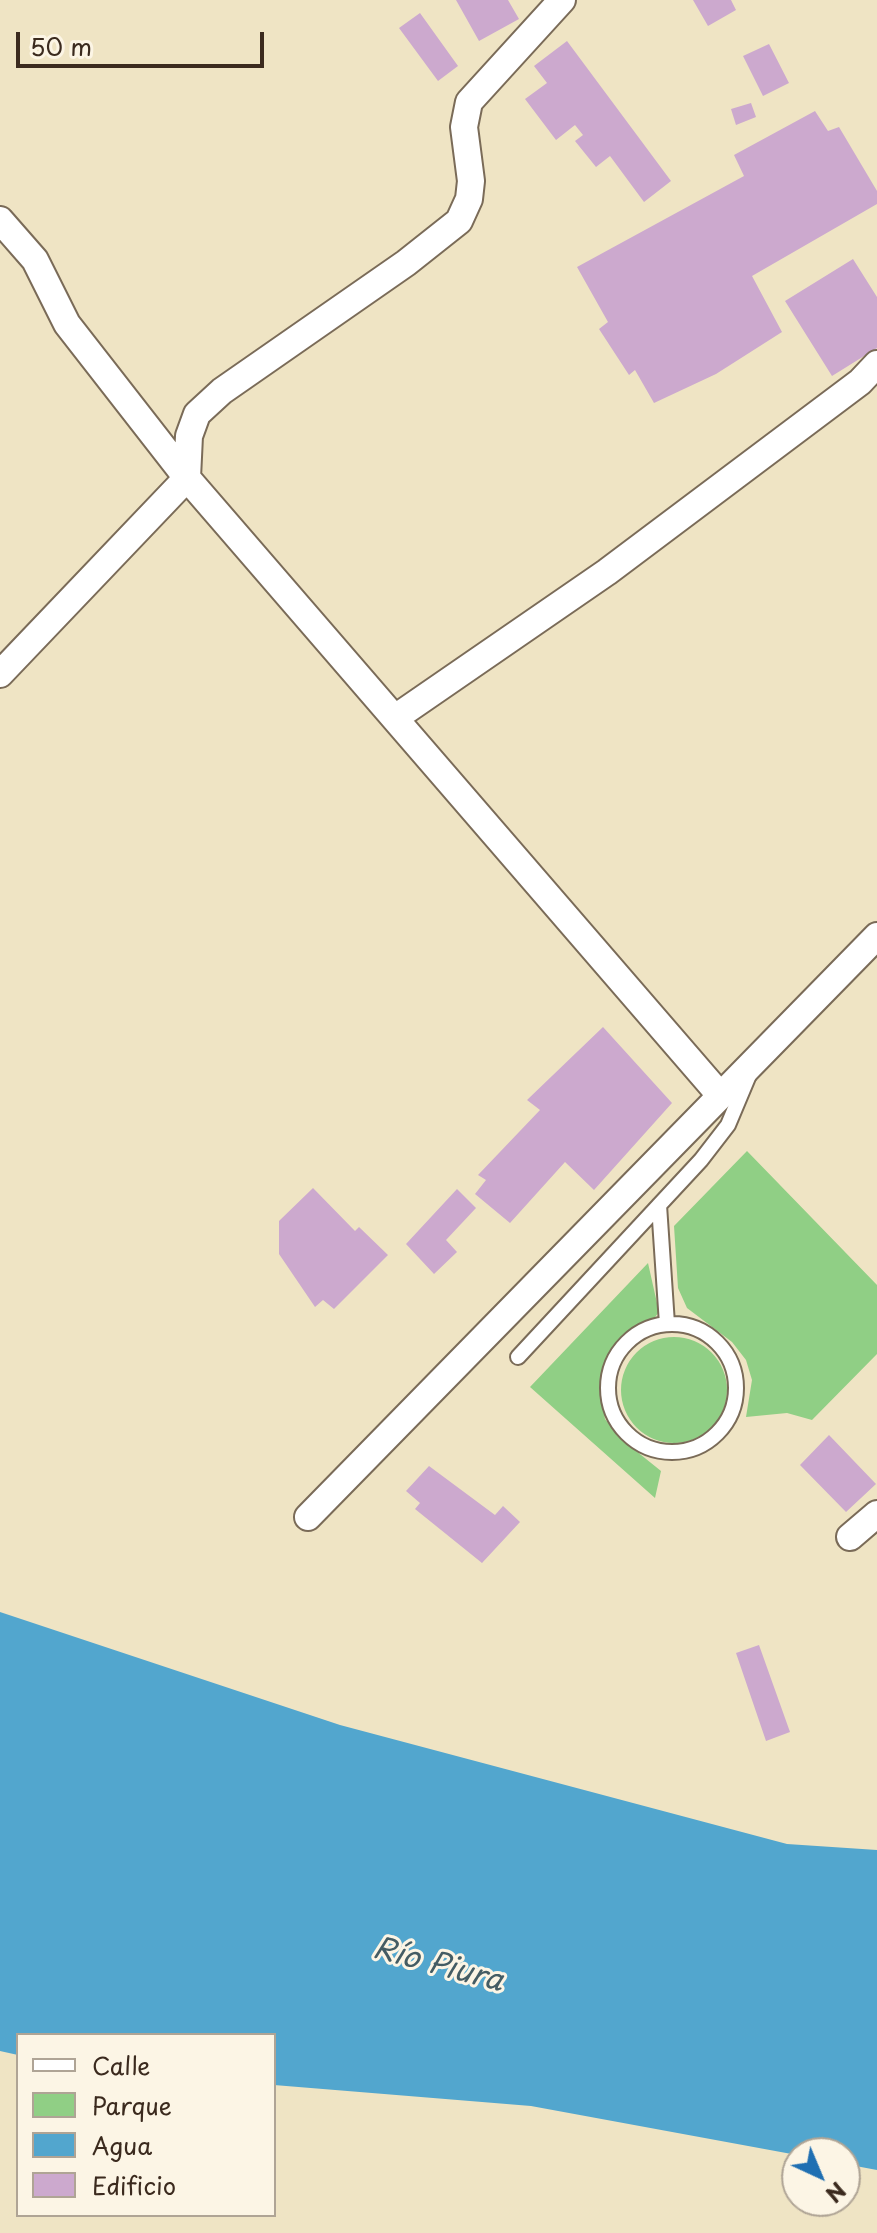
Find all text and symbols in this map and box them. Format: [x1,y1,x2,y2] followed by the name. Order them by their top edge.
[20,16,268,66] scale bar
[30,28,92,64] text: 50 m
[369,1931,507,2001] water label: Río Piura
[16,2033,276,2217] legend
[92,2047,150,2083] text: Calle
[92,2087,172,2123] text: Parque
[92,2127,152,2163] text: Agua
[781,2137,861,2217] north arrow
[92,2167,176,2203] text: Edificio
[819,2175,854,2211] text: N

